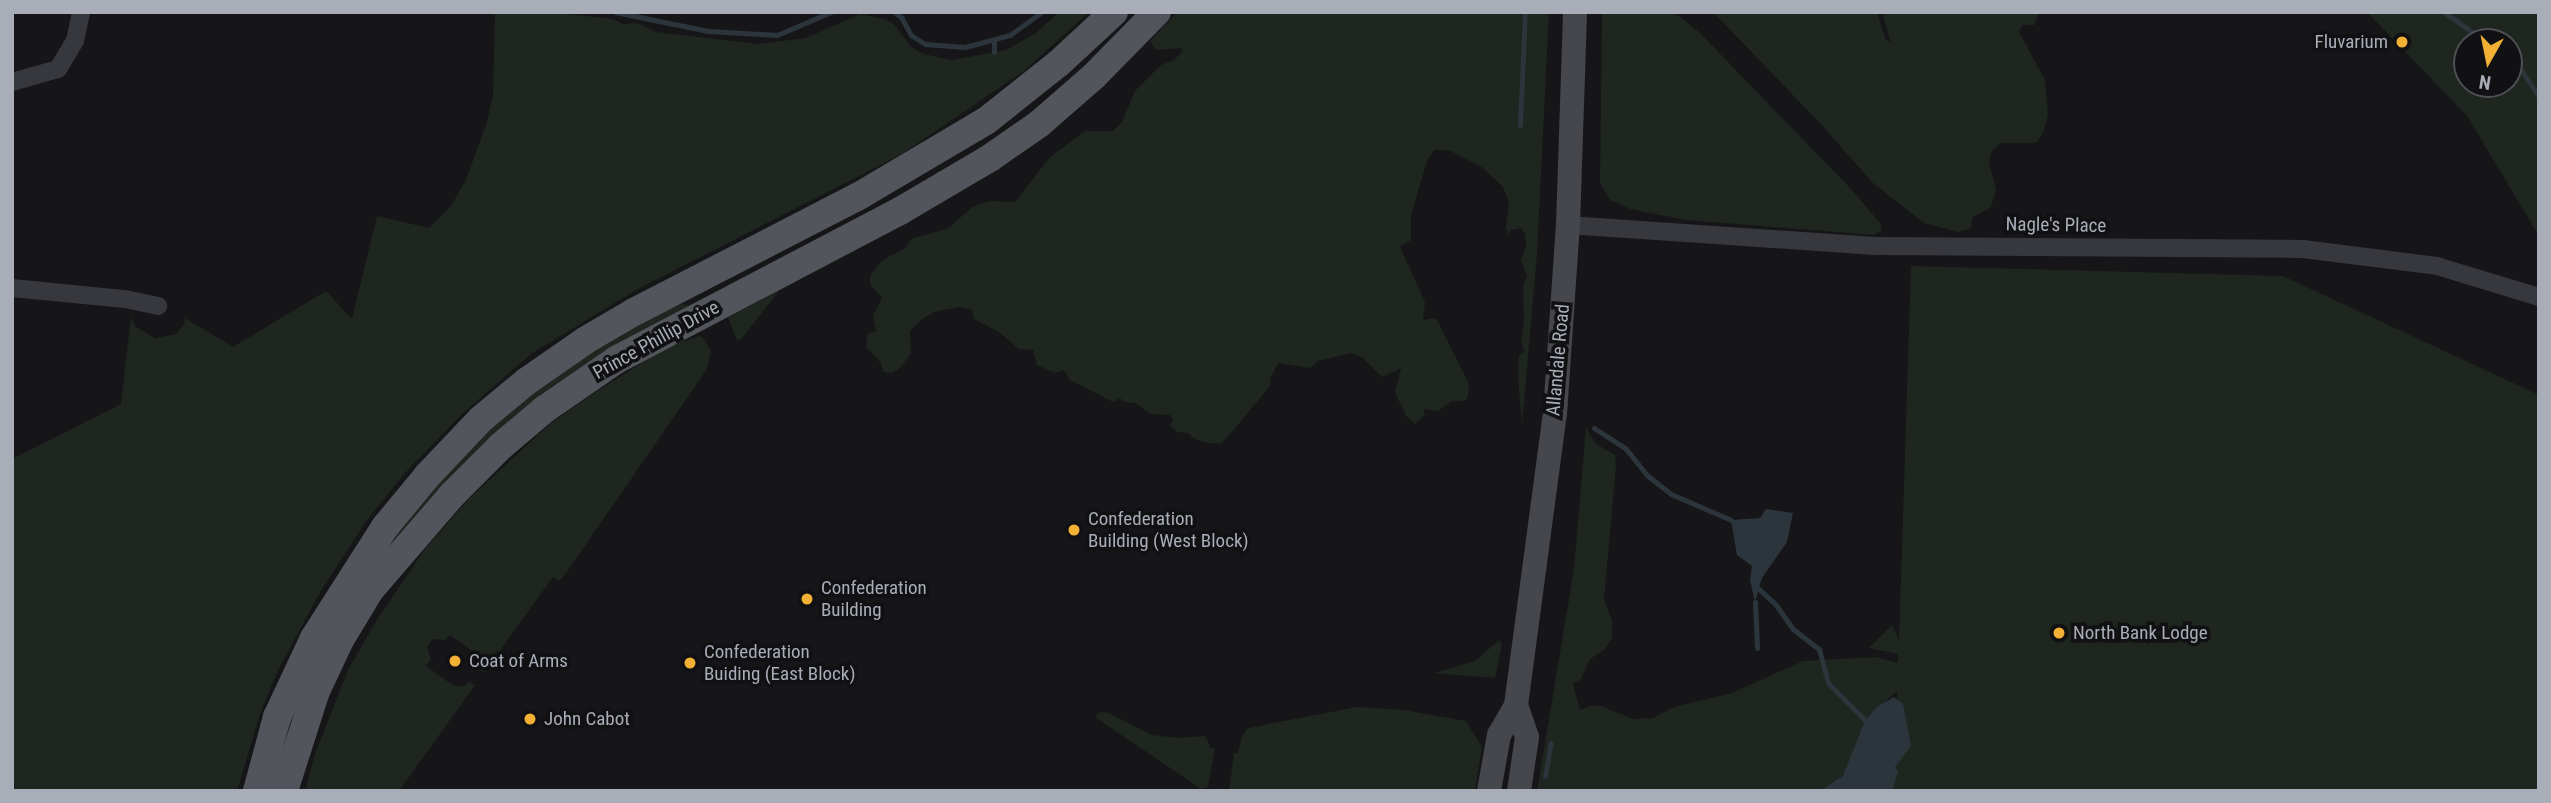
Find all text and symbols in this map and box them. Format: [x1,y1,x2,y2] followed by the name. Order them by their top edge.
[2453,28,2523,98] north arrow
[2315,31,2388,53] place label: Fluvarium
[2394,34,2410,50] marker: Fluvarium
[2477,70,2493,95] text: N
[2005,213,2107,237] street label: Nagle's Place
[589,296,723,384] street label: Prince Phillip Drive
[1542,303,1574,417] street label: Allandale Road
[1088,508,1249,552] place label: Confederation Building (West Block)
[1066,522,1082,538] marker: Confederation Building (West Block)
[821,577,927,621] place label: Confederation Building
[799,591,815,607] marker: Confederation Building
[2073,622,2208,644] place label: North Bank Lodge
[2051,625,2067,641] marker: North Bank Lodge
[704,641,855,685] place label: Confederation Buiding (East Block)
[469,650,568,672] place label: Coat of Arms
[447,653,463,669] marker: Coat of Arms
[682,655,698,671] marker: Confederation Buiding (East Block)
[544,708,630,730] place label: John Cabot
[522,711,538,727] marker: John Cabot

